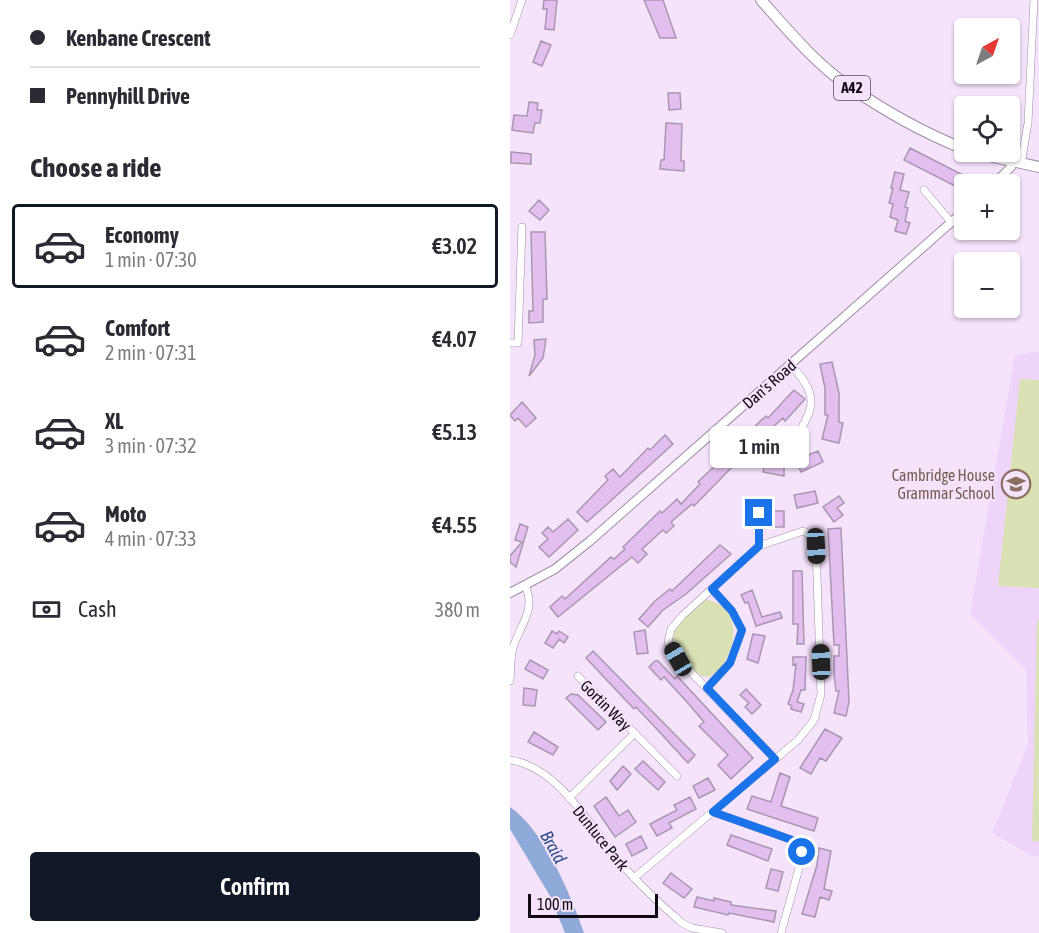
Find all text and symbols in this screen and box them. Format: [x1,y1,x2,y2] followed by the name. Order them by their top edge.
[954,18,1020,84] north arrow
[954,18,1020,318] map controls
[66,25,211,51] text: Kenbane Crescent
[834,76,870,100] road number: A42
[66,83,190,109] text: Pennyhill Drive
[954,96,1020,162] button: locate
[30,152,162,183] text: Choose a ride
[954,174,1020,240] button: +
[33,219,87,273] icon: car
[105,222,179,248] text: Economy
[432,233,477,259] text: €3.02
[105,248,197,271] text: 1 min · 07:30
[954,252,1020,318] button: −
[33,312,87,366] icon: car
[105,315,170,341] text: Comfort
[432,326,477,352] text: €4.07
[105,341,197,364] text: 2 min · 07:31
[739,356,799,412] street label: Dan's Road
[33,405,87,459] icon: car
[105,408,123,434] text: XL
[432,419,477,445] text: €5.13
[710,426,808,468] callout: 1 min
[105,434,197,457] text: 3 min · 07:32
[739,435,780,458] text: 1 min
[892,466,996,502] place label: Cambridge House Grammar School
[1000,468,1032,500] school or university icon: Cambridge House Grammar School
[33,498,87,552] icon: car
[745,499,772,526] route end
[105,501,147,527] text: Moto
[432,512,477,538] text: €4.55
[105,527,197,550] text: 4 min · 07:33
[806,528,826,564] car
[30,593,63,626] icon: cash
[78,596,117,622] text: Cash
[435,598,480,621] text: 380 m
[661,639,695,679] car
[811,644,831,680] car
[576,676,635,735] street label: Gortin Way
[569,802,633,874] street label: Dunluce Park
[536,827,571,867] water label: Braid
[788,838,815,865] route start
[30,852,480,921] button: Confirm
[528,891,658,918] scale bar
[537,895,573,913] text: 100 m

